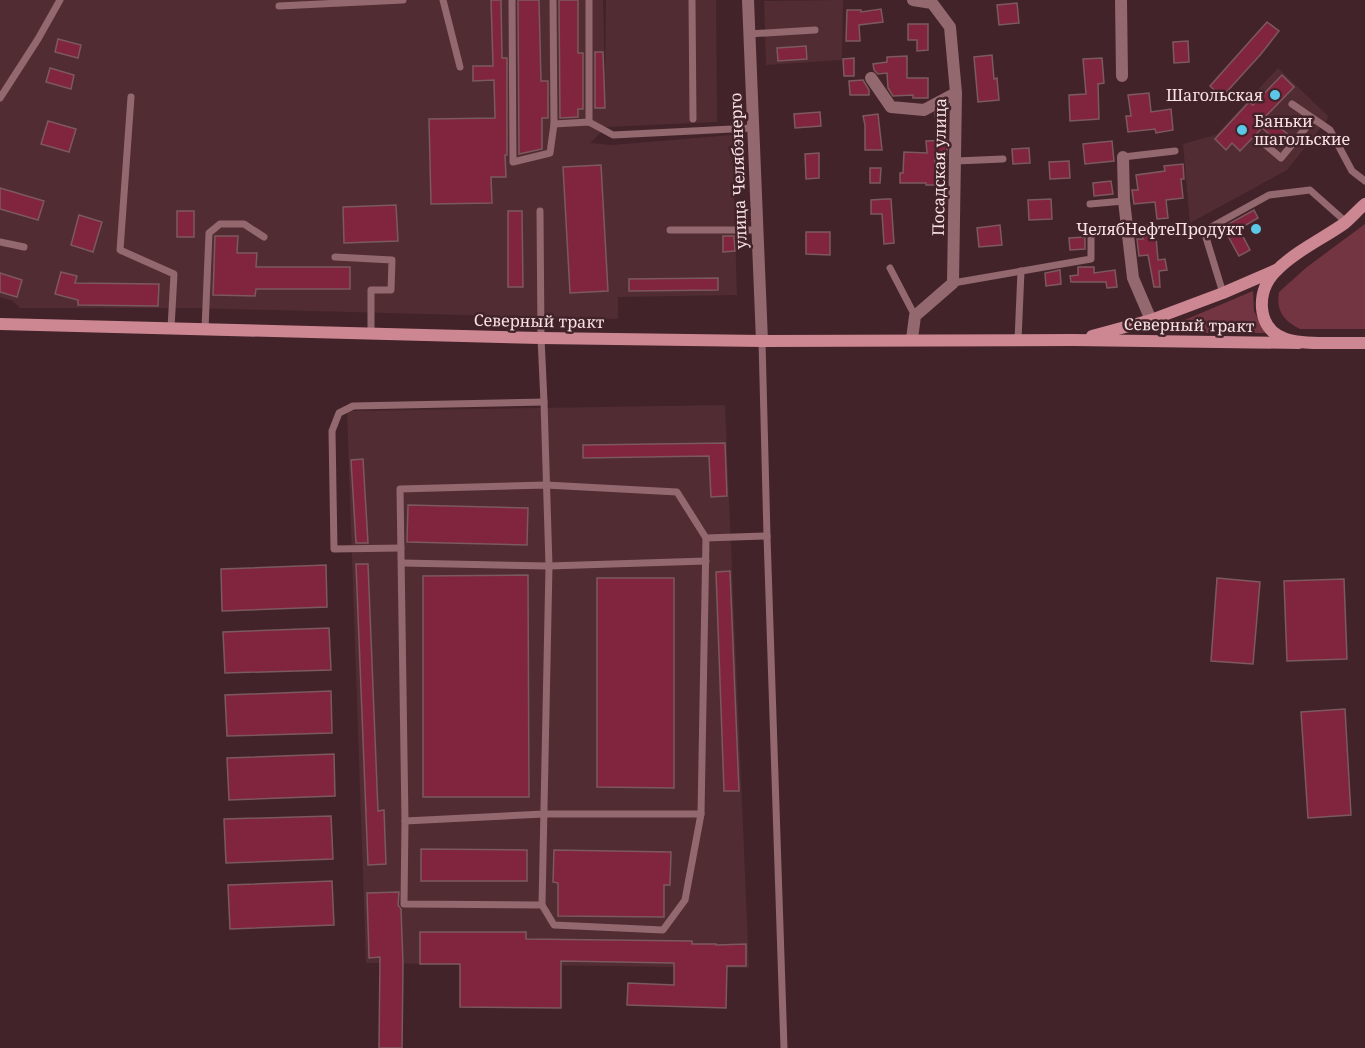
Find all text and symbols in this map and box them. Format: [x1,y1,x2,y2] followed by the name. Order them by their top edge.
[1166,84,1263,106] place label: Шагольская
[1268,88,1282,102] marker: Шагольская
[724,92,752,250] street label: улица Челябэнерго
[927,98,951,236] street label: Посадская улица
[1254,110,1350,150] place label: Баньки шагольские
[1235,123,1249,137] marker: Баньки шагольские
[1076,218,1245,240] place label: ЧелябНефтеПродукт
[1249,222,1263,236] marker: ЧелябНефтеПродукт
[474,309,605,333] street label: Северный тракт
[1124,313,1255,337] street label: Северный тракт

